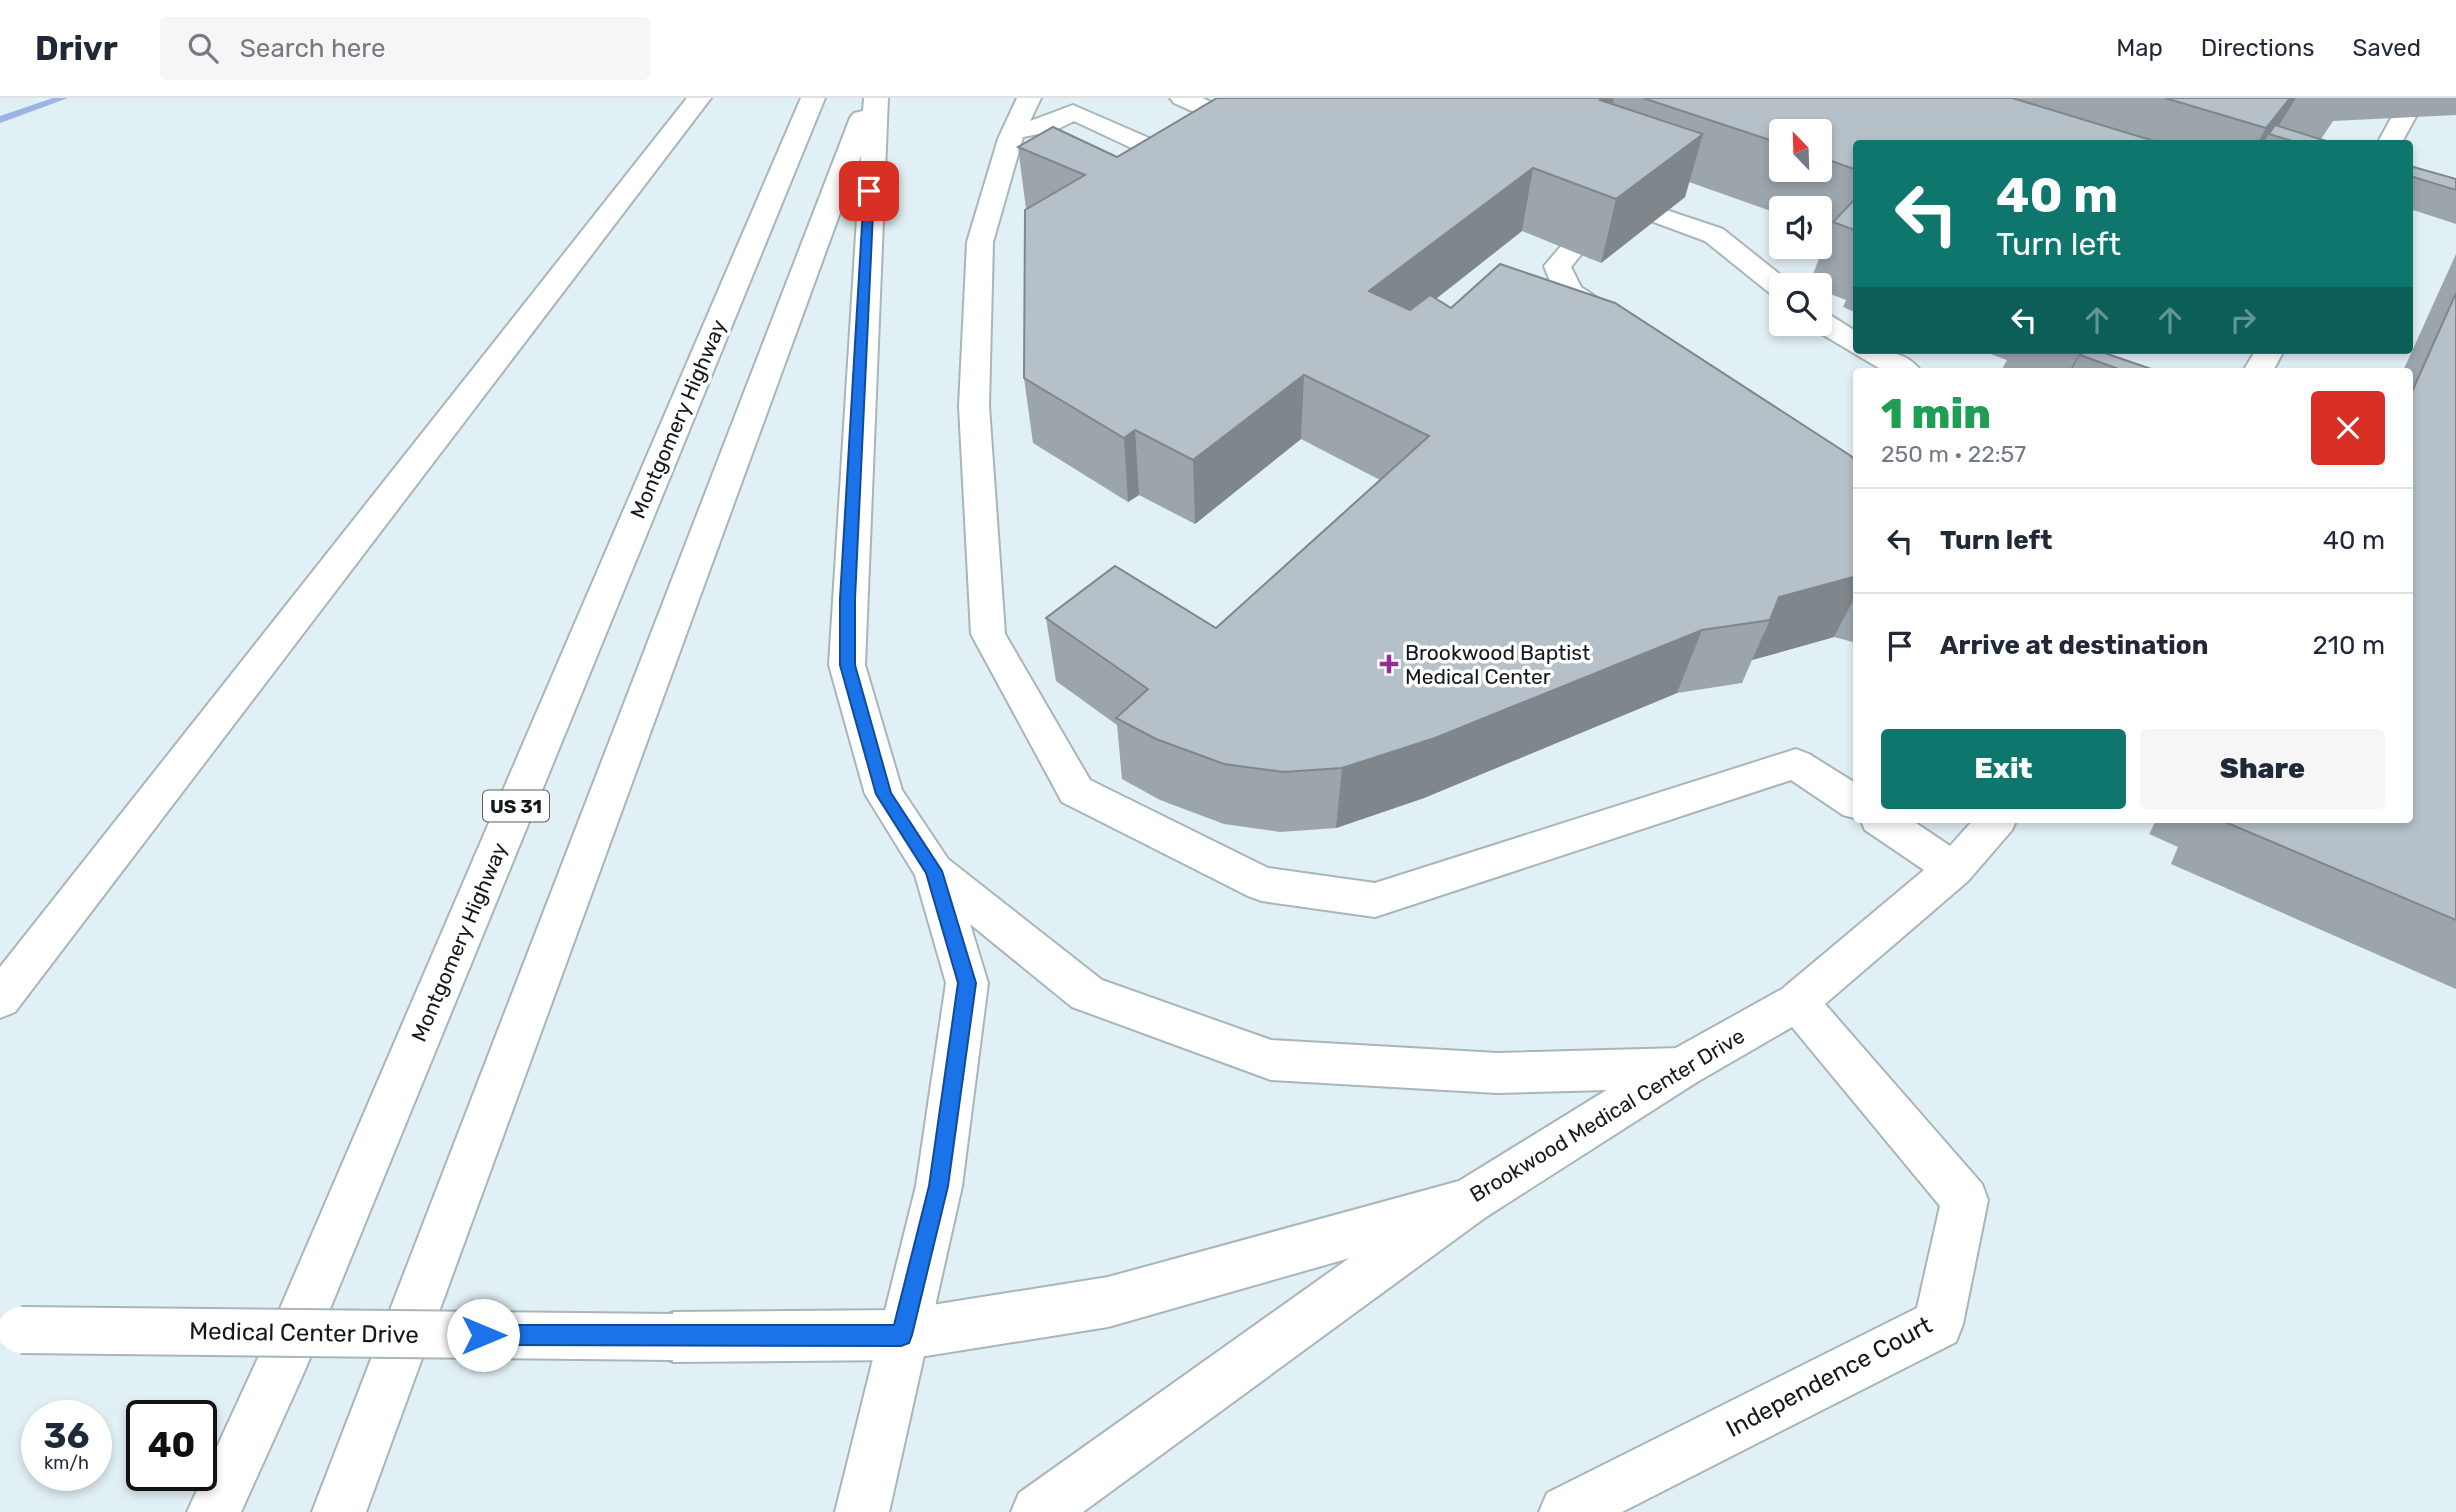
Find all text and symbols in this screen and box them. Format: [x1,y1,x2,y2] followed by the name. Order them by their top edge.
[160,17,650,80] search box
[35,29,118,68] text: Drivr
[184,29,222,67] icon: search
[240,33,386,64] text: Search here
[2116,34,2163,62] text: Map
[2201,34,2314,62] text: Directions
[2352,34,2421,62] text: Saved
[1769,119,1832,182] north arrow
[1769,119,1832,336] map controls
[839,161,899,221] pin
[1996,166,2118,224] text: 40 m
[1881,168,1972,259] icon: left
[850,172,888,210] icon: arrive
[1769,196,1832,259] button: sound
[1996,225,2121,263] text: Turn left
[1769,273,1832,336] button: search
[2005,301,2043,339] icon: left
[2078,301,2116,339] icon: ahead
[2151,301,2189,339] icon: ahead
[2224,301,2262,339] icon: right
[625,316,731,522] street label: Montgomery Highway
[1881,389,1991,439] text: 1 min
[2311,391,2385,465] button: close
[1881,440,2026,468] text: 250 m · 22:57
[1881,522,1919,560] icon: left
[1940,525,2052,556] text: Turn left
[2323,525,2385,556] text: 40 m
[1881,627,1919,665] icon: arrive
[1940,630,2208,661] text: Arrive at destination
[2313,630,2385,661] text: 210 m
[1405,640,1590,689] place label: Brookwood Baptist Medical Center
[1379,654,1399,674] marker: Brookwood Baptist Medical Center
[1881,729,2126,809] button: Exit
[2140,729,2385,809] button: Share
[483,790,549,821] road number: US 31
[406,839,512,1045] street label: Montgomery Highway
[1465,1023,1749,1207] street label: Brookwood Medical Center Drive
[446,1298,520,1372] position arrow
[1721,1311,1937,1443] street label: Independence Court
[189,1317,419,1349] street label: Medical Center Drive
[126,1400,217,1491] speed limit sign: 40
[44,1415,89,1457] text: 36
[44,1452,89,1474] text: km/h

